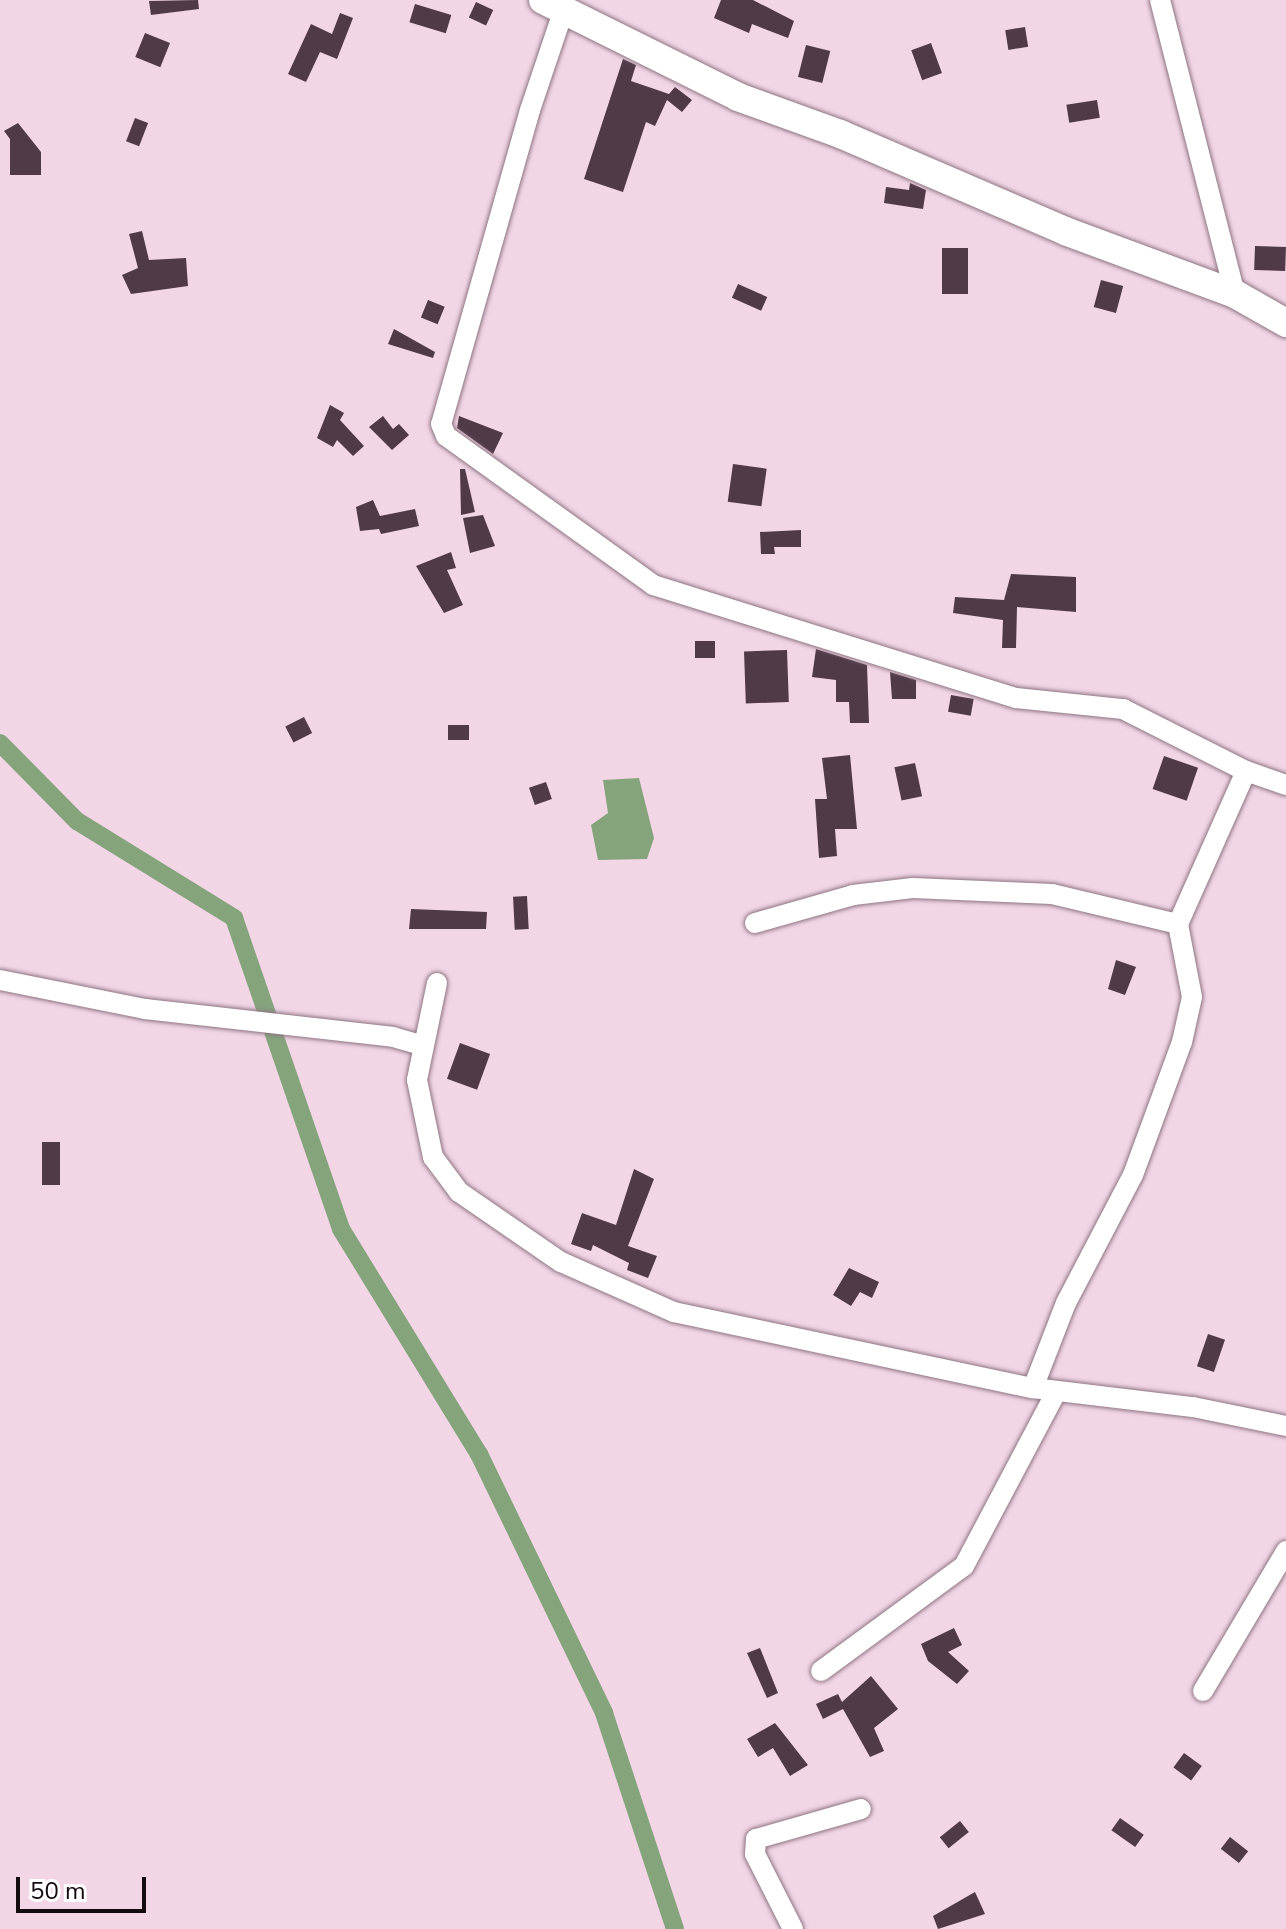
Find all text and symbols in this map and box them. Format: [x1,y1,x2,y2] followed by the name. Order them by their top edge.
[20,1861,150,1911] scale bar
[30,1875,86,1907] text: 50 m

